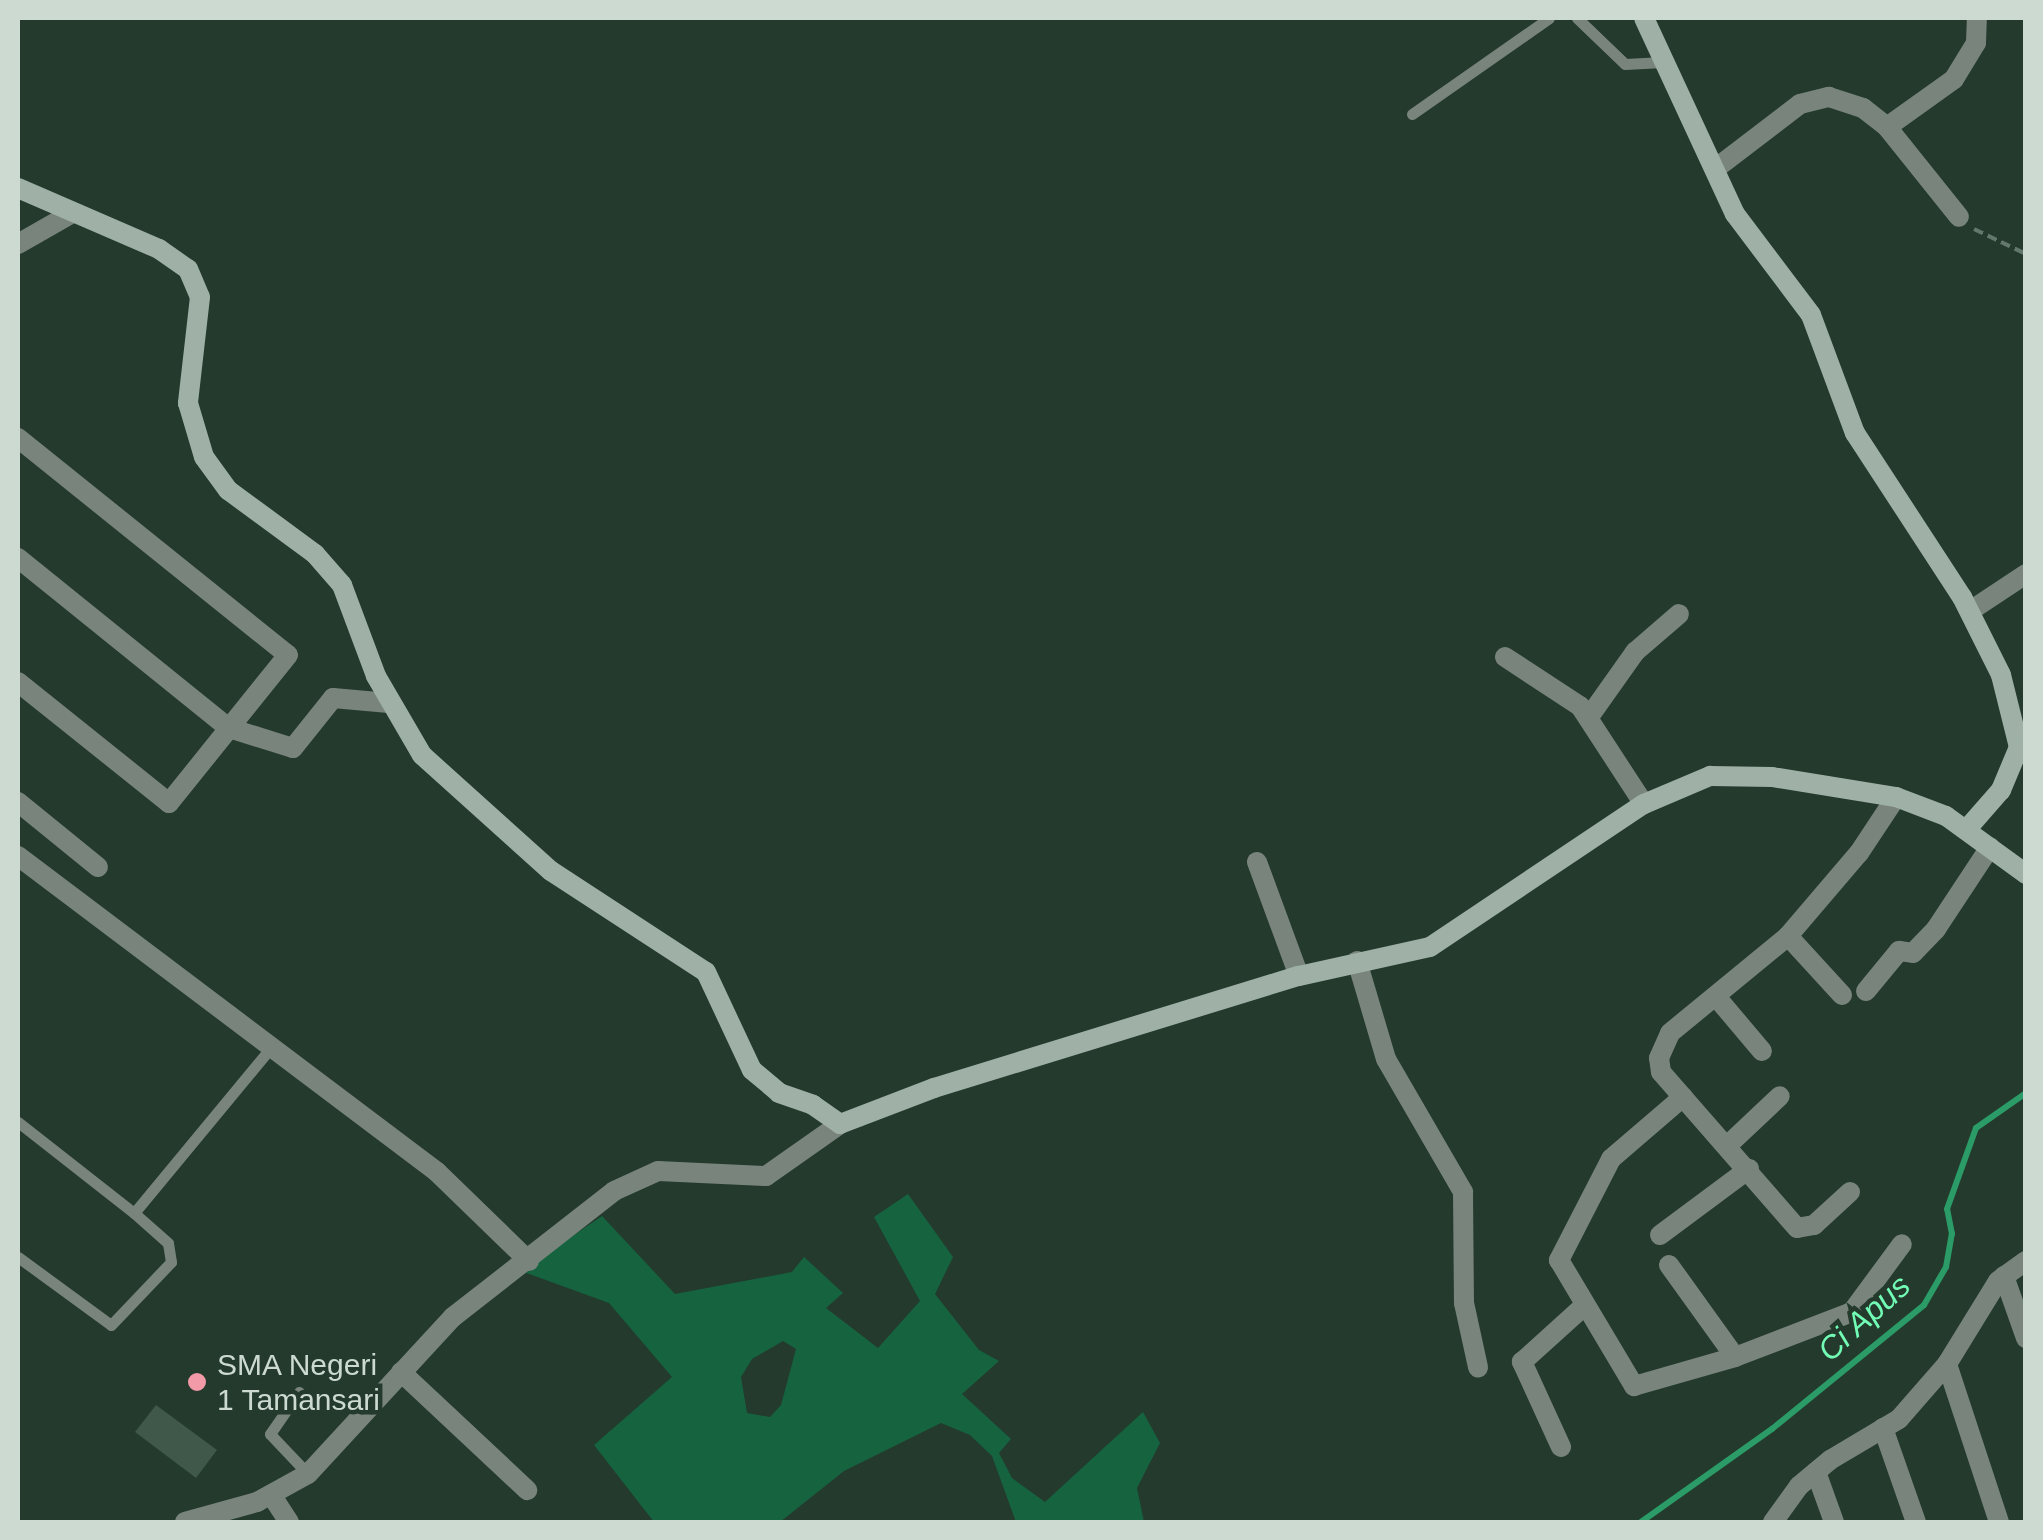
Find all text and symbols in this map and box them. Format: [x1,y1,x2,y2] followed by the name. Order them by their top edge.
[1810,1266,1918,1370] water label: Ci Apus
[217,1347,380,1418] place label: SMA Negeri 1 Tamansari
[186,1371,208,1393] marker: SMA Negeri 1 Tamansari

